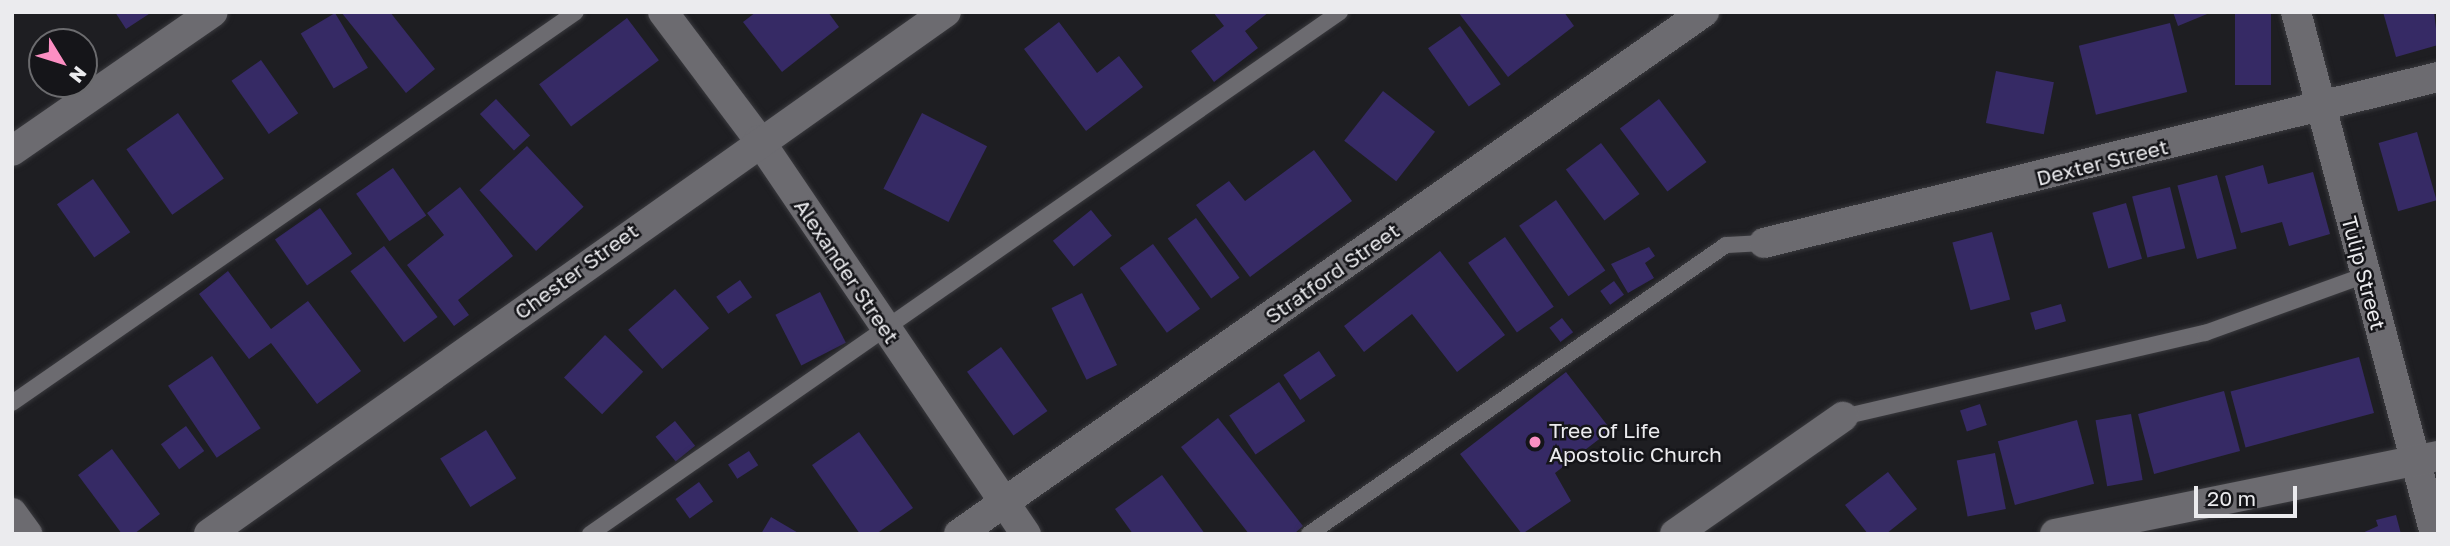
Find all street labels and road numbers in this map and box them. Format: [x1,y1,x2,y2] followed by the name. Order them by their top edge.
[2034,133,2170,191] street label: Dexter Street
[789,194,905,348] street label: Alexander Street
[2337,213,2391,333] street label: Tulip Street
[1260,217,1404,329] street label: Stratford Street
[509,218,643,324] street label: Chester Street

